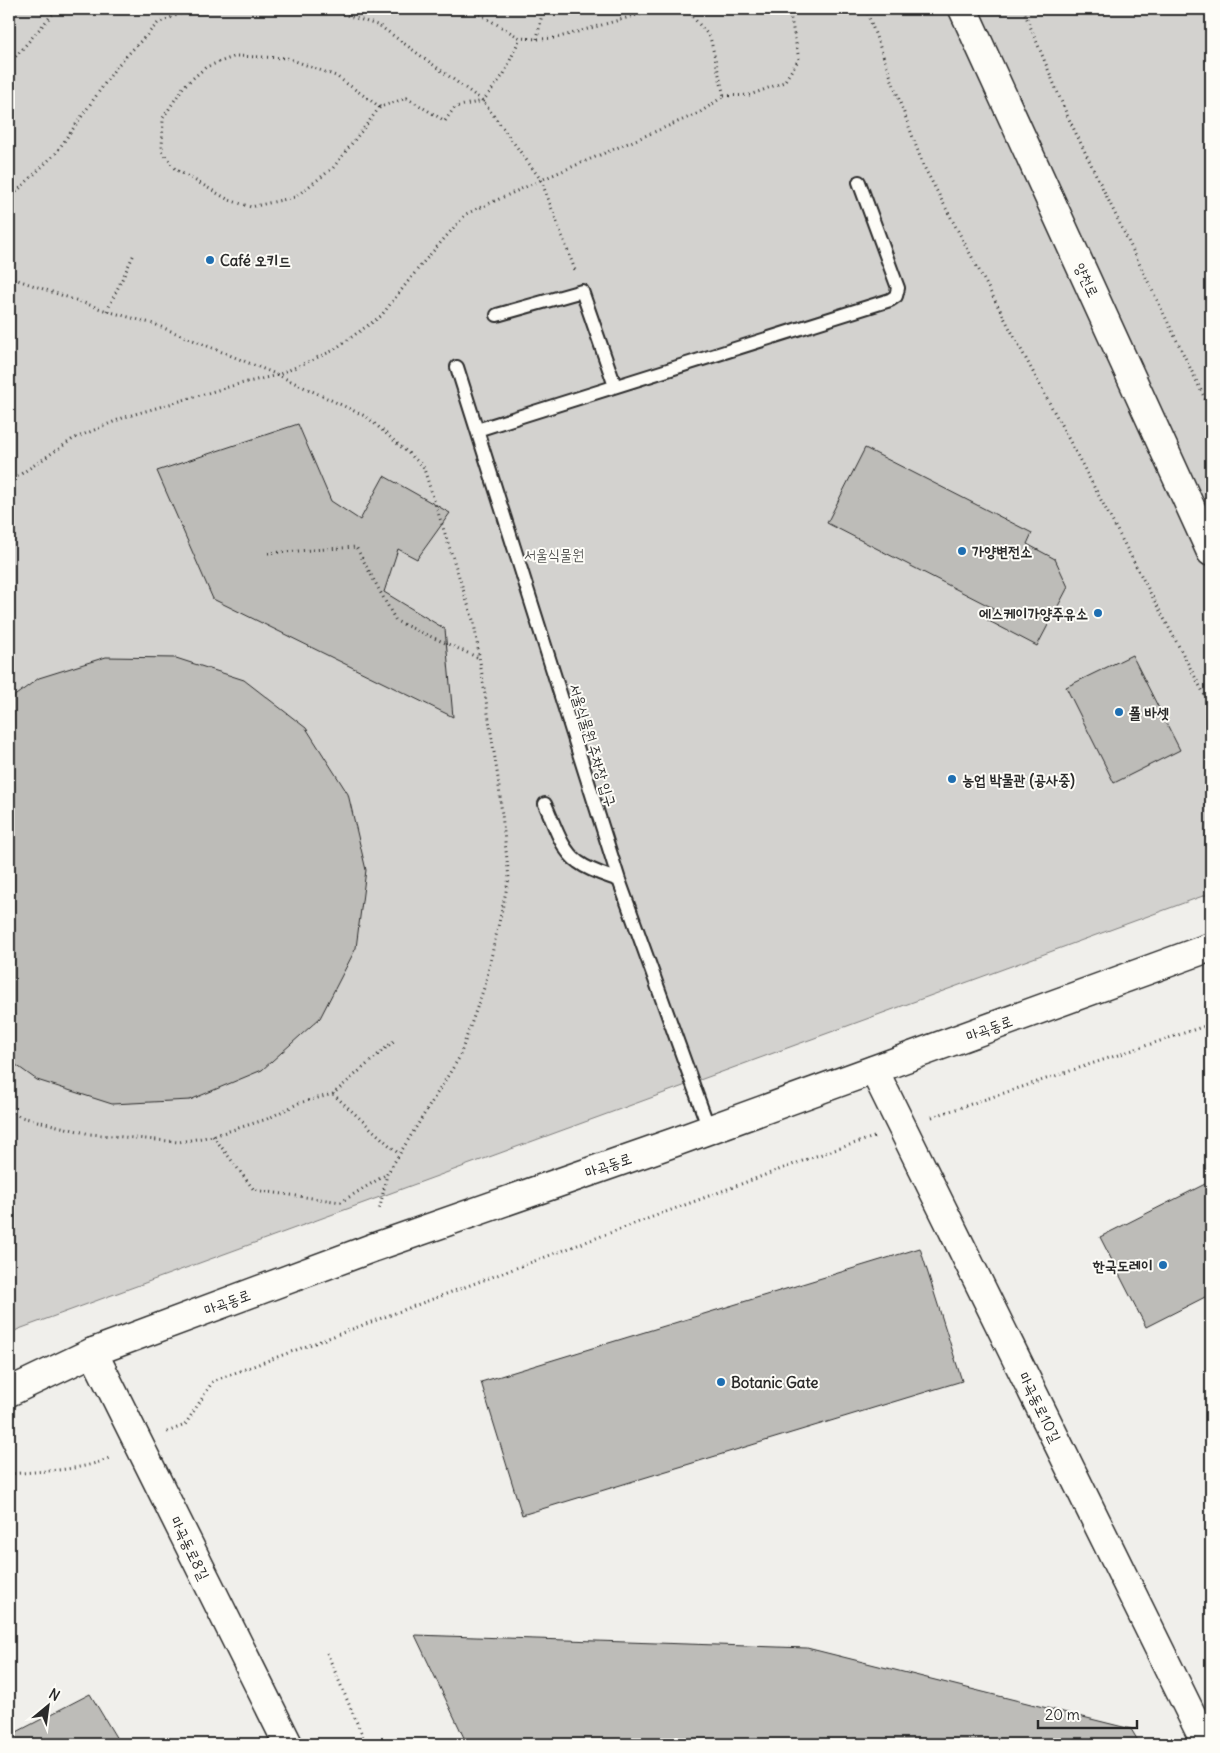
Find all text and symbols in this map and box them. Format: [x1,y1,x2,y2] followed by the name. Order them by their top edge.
[220,251,291,270] place label: Café 오키드
[204,254,216,266] marker: Café 오키드
[1071,260,1103,300] street label: 양천로
[972,542,1032,561] place label: 가양변전소
[524,545,584,564] park label: 서울식물원
[956,545,968,557] marker: 가양변전소
[978,604,1088,623] place label: 에스케이가양주유소
[1092,607,1104,619] marker: 에스케이가양주유소
[565,681,621,809] street label: 서울식물원 주차장 입구
[1129,703,1169,722] place label: 폴 바셋
[1113,706,1125,718] marker: 폴 바셋
[962,770,1075,790] place label: 농업 박물관 (공사중)
[946,773,958,785] marker: 농업 박물관 (공사중)
[963,1011,1015,1045] street label: 마곡동로
[582,1148,634,1182] street label: 마곡동로
[1092,1256,1153,1275] place label: 한국도레이
[1157,1259,1169,1271] marker: 한국도레이
[201,1285,253,1319] street label: 마곡동로
[1015,1369,1065,1445] street label: 마곡동로10길
[731,1373,818,1392] place label: Botanic Gate
[715,1376,727,1388] marker: Botanic Gate
[166,1513,214,1583] street label: 마곡동로8길
[22,1680,72,1730] north arrow
[46,1684,63,1705] text: N
[1038,1698,1136,1730] scale bar
[1045,1705,1080,1724] text: 20 m

